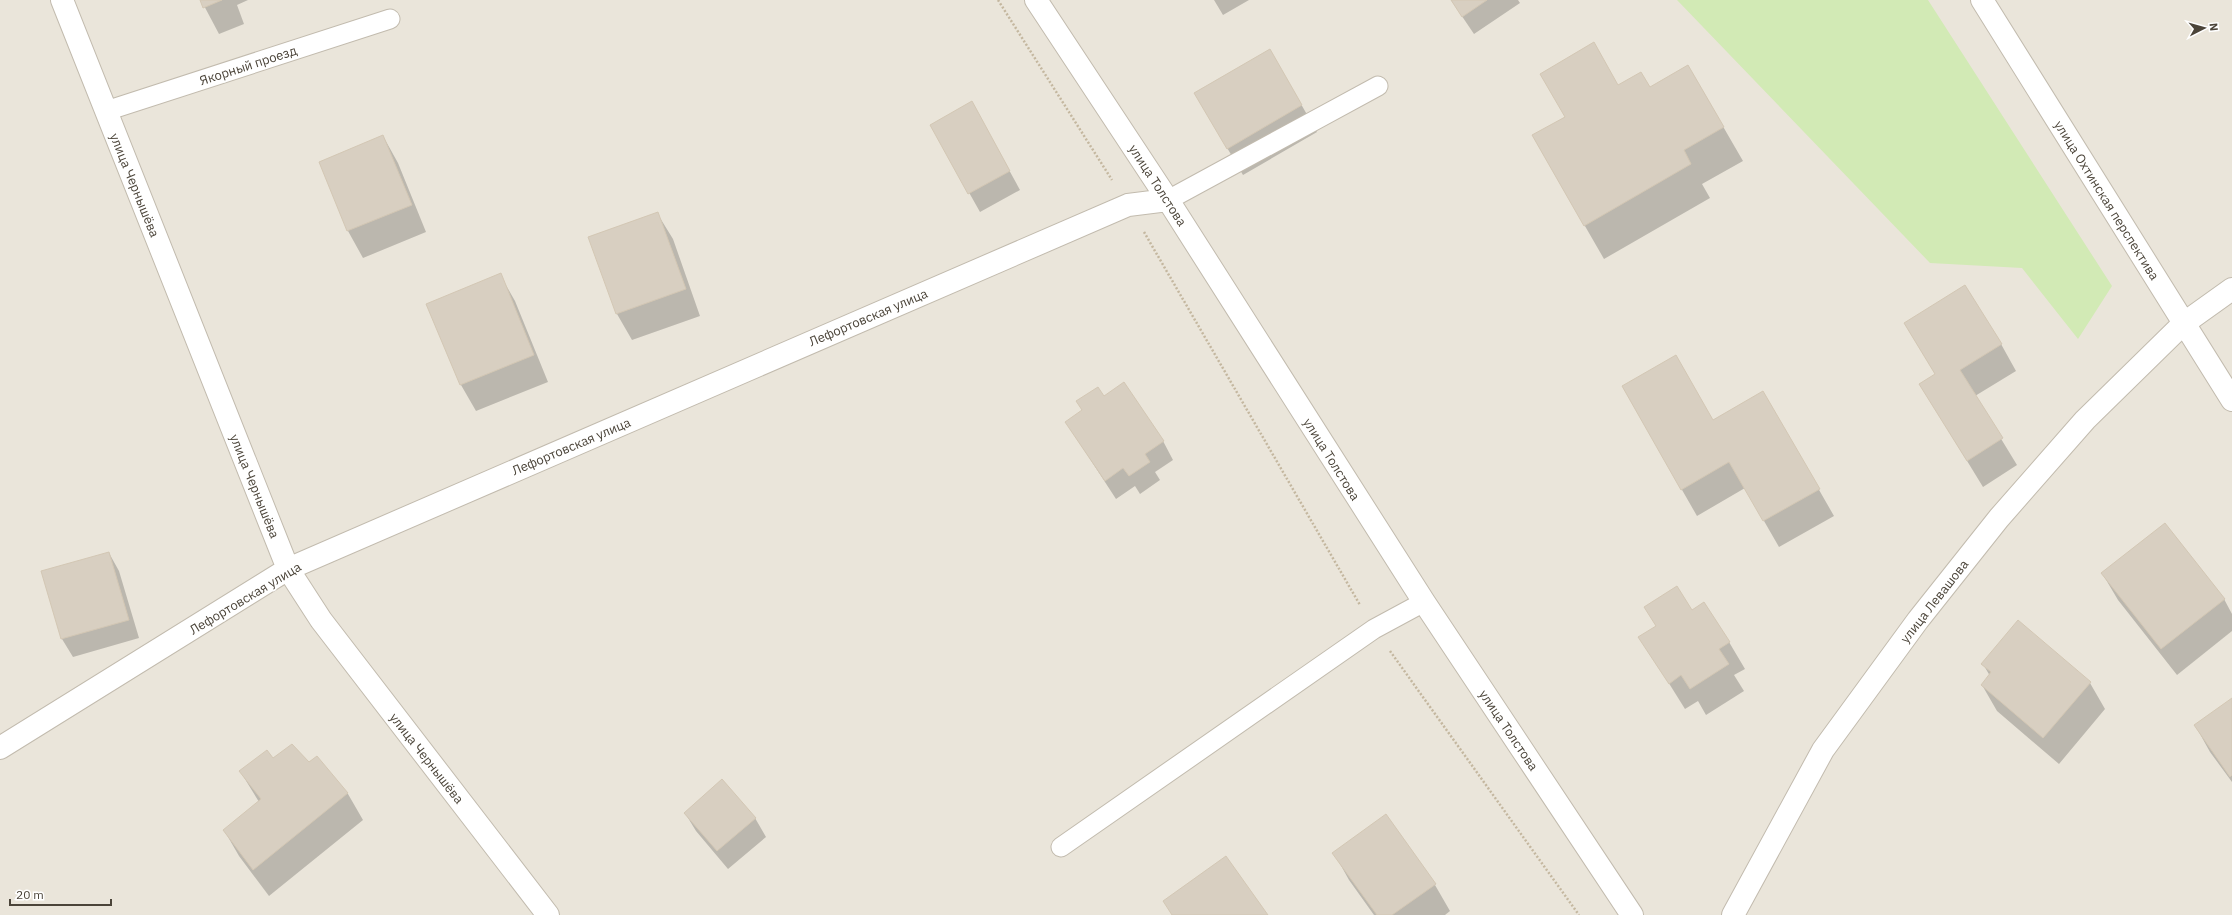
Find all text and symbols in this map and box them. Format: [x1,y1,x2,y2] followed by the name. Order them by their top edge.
[2184,8,2224,48] north arrow
[2207,22,2221,32] text: N
[197,42,299,89] street label: Якорный проезд
[2050,117,2163,283] street label: улица Охтинская перспектива
[106,131,163,240] street label: улица Чернышёва
[1125,141,1190,229] street label: улица Толстова
[806,285,930,350] street label: Лефортовская улица
[509,414,633,479] street label: Лефортовская улица
[1299,415,1364,504] street label: улица Толстова
[226,432,283,541] street label: улица Чернышёва
[1897,556,1972,646] street label: улица Левашова
[186,558,304,639] street label: Лефортовская улица
[1475,686,1542,774] street label: улица Толстова
[386,709,467,807] street label: улица Чернышёва
[10,881,111,907] scale bar
[16,887,44,902] text: 20 m

